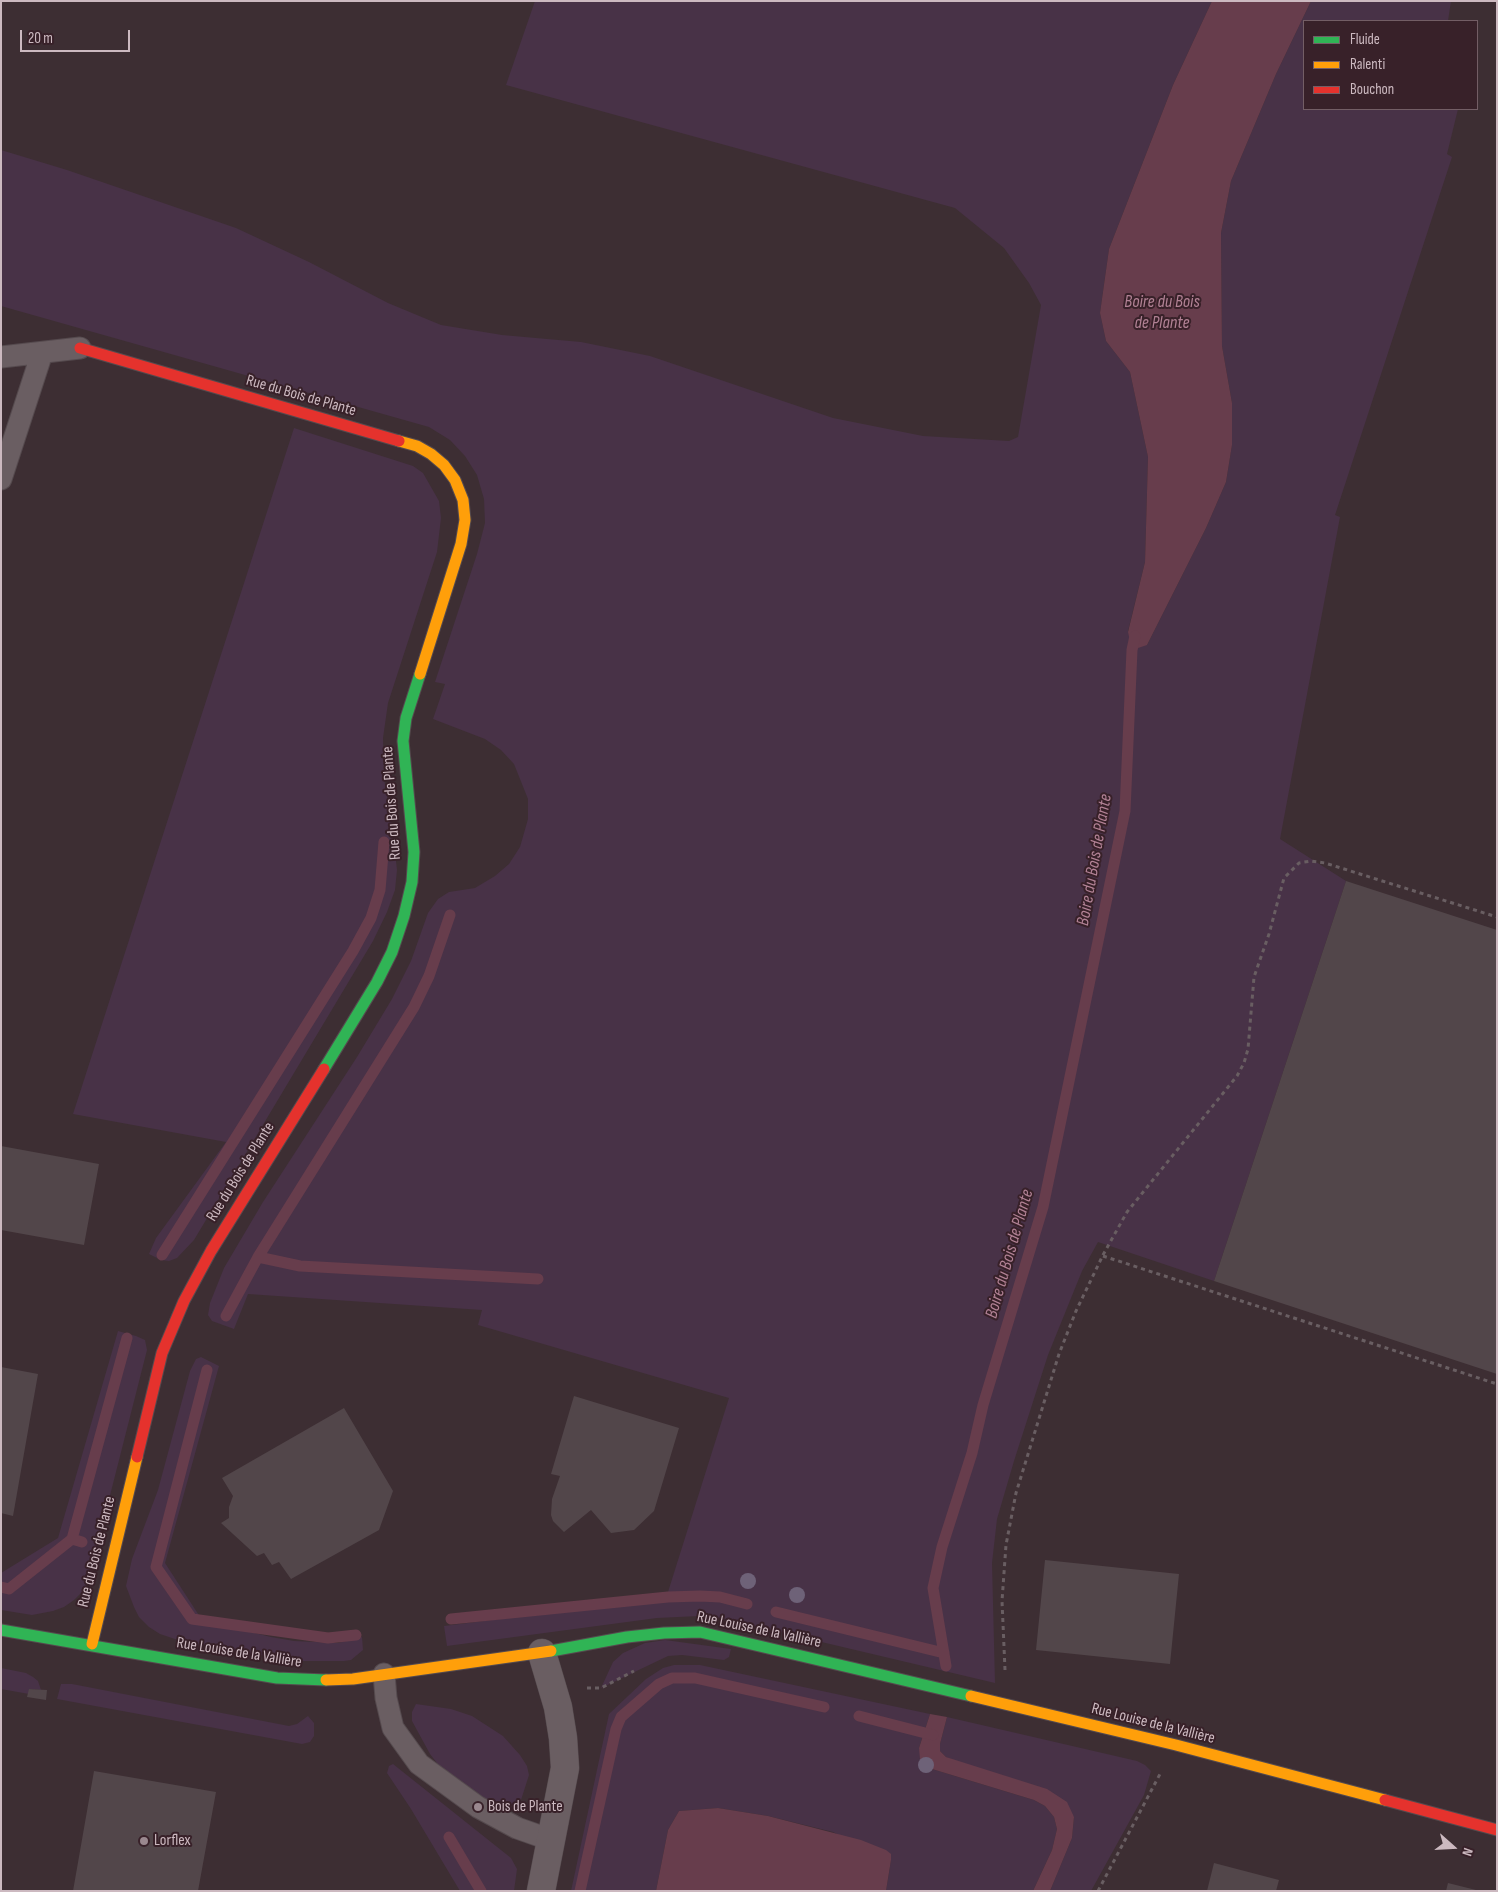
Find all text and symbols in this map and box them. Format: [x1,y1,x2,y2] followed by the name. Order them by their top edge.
[22,20,132,52] scale bar
[1303,20,1478,110] legend
[28,29,53,48] text: 20 m
[1350,30,1380,49] text: Fluide
[1350,55,1385,74] text: Ralenti
[1350,80,1394,99] text: Bouchon
[1124,291,1200,334] water label: Boire du Bois de Plante
[244,371,358,421] street label: Rue du Bois de Plante
[378,746,406,860] street label: Rue du Bois de Plante
[1073,792,1117,928] water label: Boire du Bois de Plante
[203,1119,279,1225] street label: Rue du Bois de Plante
[981,1187,1039,1321] water label: Boire du Bois de Plante
[74,1495,120,1609] street label: Rue du Bois de Plante
[695,1607,823,1653] street label: Rue Louise de la Vallière
[175,1634,303,1672] street label: Rue Louise de la Vallière
[1089,1699,1217,1749] street label: Rue Louise de la Vallière
[488,1797,563,1817] place label: Bois de Plante
[472,1801,484,1813] marker: Bois de Plante
[1428,1822,1478,1872] north arrow
[154,1831,190,1851] place label: Lorflex
[138,1835,150,1847] marker: Lorflex
[1458,1846,1477,1858] text: N

